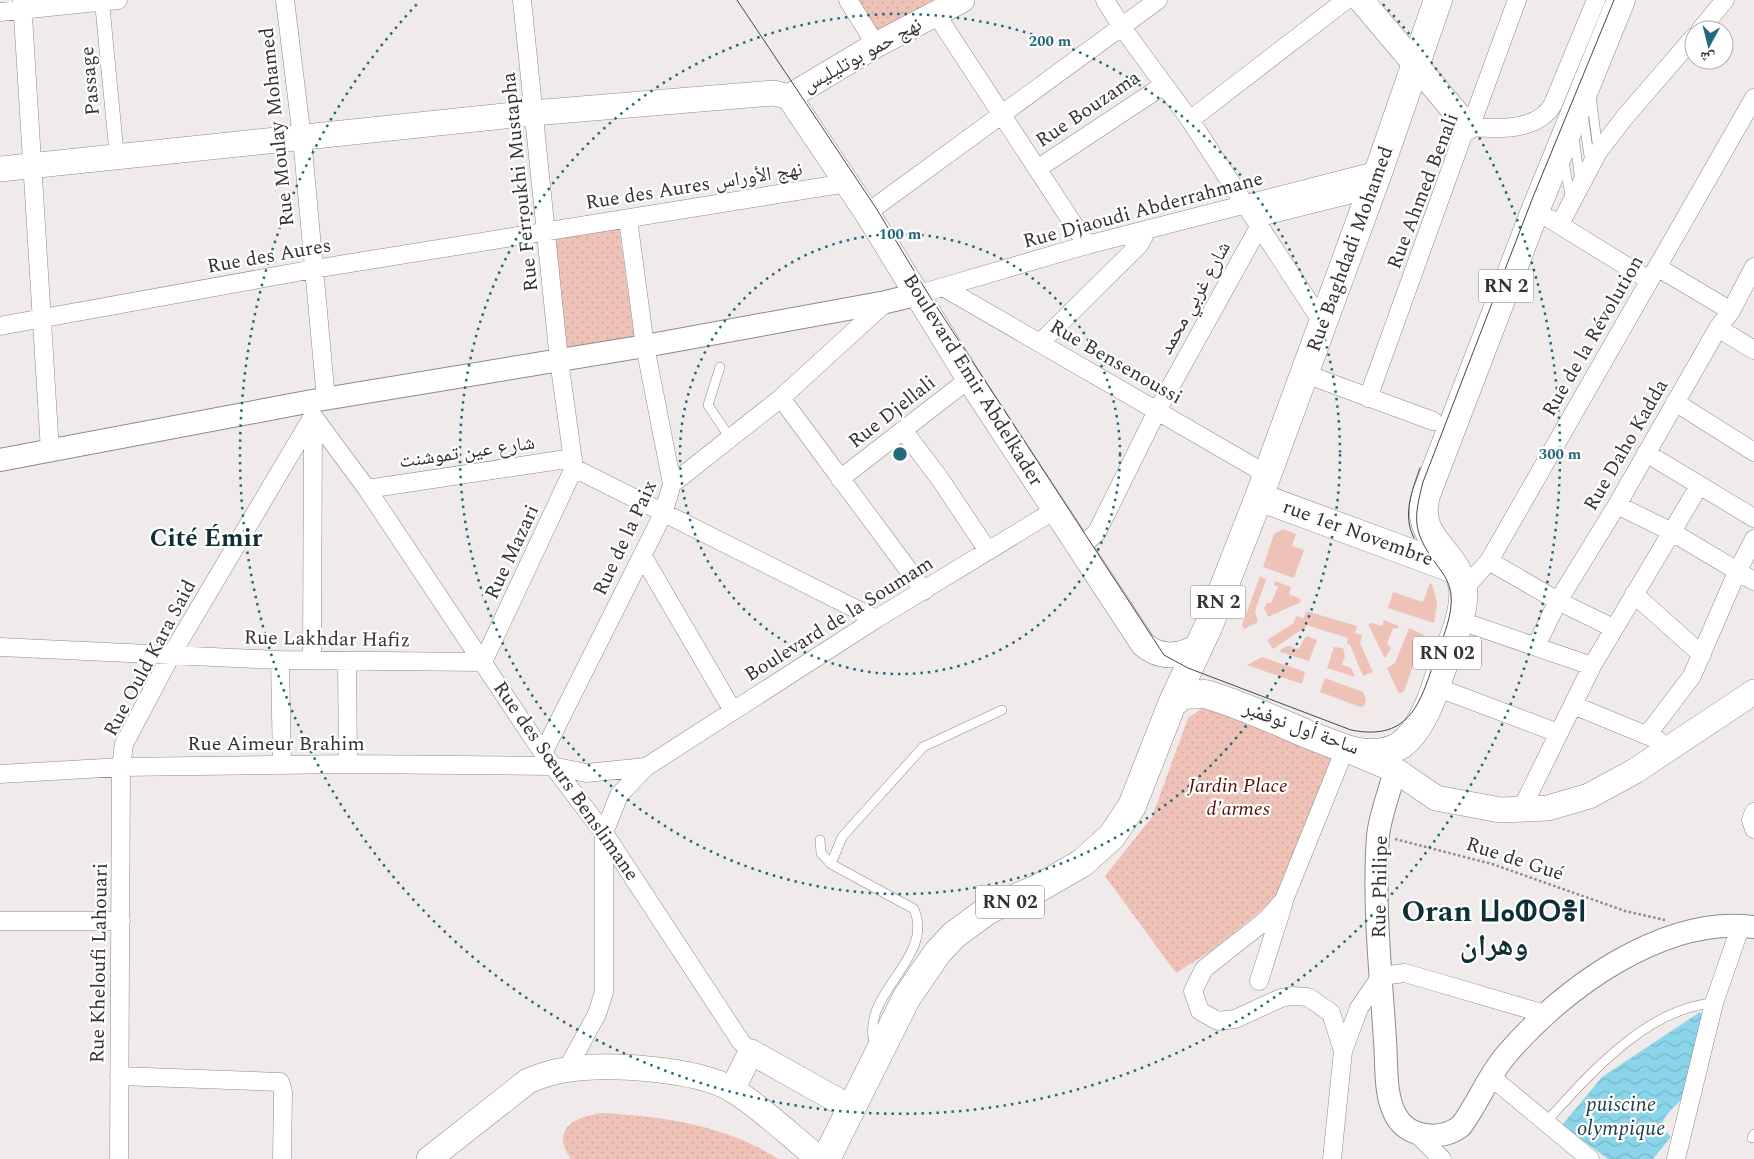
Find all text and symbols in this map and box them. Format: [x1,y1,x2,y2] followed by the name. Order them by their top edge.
[797,10,927,100] street label: نهج حمو بوتليليس
[1684,20,1734,70] north arrow
[252,26,302,228] street label: Rue Moulay Mohamed
[1029,30,1072,53] text: 200 m
[72,45,108,117] street label: Passage
[1699,46,1716,69] text: ش
[1030,63,1147,155] street label: Rue Bouzama
[494,71,546,293] street label: Rue Ferroukhi Mustapha
[1379,109,1467,273] street label: Rue Ahmed Benali
[1299,142,1401,356] street label: Rue Baghdadi Mohamed
[583,154,805,218] street label: Rue des Aures نهج الأوراس
[1020,163,1266,257] street label: Rue Djaoudi Abderrahmane
[879,223,922,246] text: 100 m
[204,230,334,282] street label: Rue des Aures
[1151,236,1239,360] street label: شارع غربي محمد
[1535,250,1651,422] street label: Rue de la Révolution
[895,268,1051,492] street label: Boulevard Emir Abdelkader
[1478,270,1534,302] road number: RN 2
[1044,312,1188,412] street label: Rue Bensenoussi
[842,368,942,456] street label: Rue Djellali
[1576,373,1676,516] street label: Rue Daho Kadda
[397,428,537,476] street label: شارع عين تموشنت
[1539,443,1582,466] text: 300 m
[891,445,909,463] centre of rings
[585,475,665,601] street label: Rue de la Paix
[1278,492,1438,574] street label: rue 1er Novembre
[477,500,547,604] street label: Rue Mazari
[150,520,263,558] district label: Cité Émir
[739,548,939,690] street label: Boulevard de la Soumam
[96,574,204,742] street label: Rue Ould Kara Said
[1190,586,1246,618] road number: RN 2
[244,623,410,655] street label: Rue Lakhdar Hafiz
[1413,636,1481,670] road number: RN 02
[485,675,647,887] street label: Rue des Sœurs Benslimane
[1238,693,1363,763] street label: ساحة أول نوفمبر
[187,729,365,759] street label: Rue Aimeur Brahim
[1186,771,1288,824] park label: Jardin Place d'armes
[1462,829,1568,889] street label: Rue de Gué
[1364,835,1396,939] street label: Rue Philipe
[82,863,116,1063] street label: Rue Kheloufi Lahouari
[976,886,1044,919] road number: RN 02
[1401,889,1587,969] district label: Oran ⵡⴰⵀⵔⴻⵏ وهران
[1577,1089,1665,1145] water label: puiscine olympique

